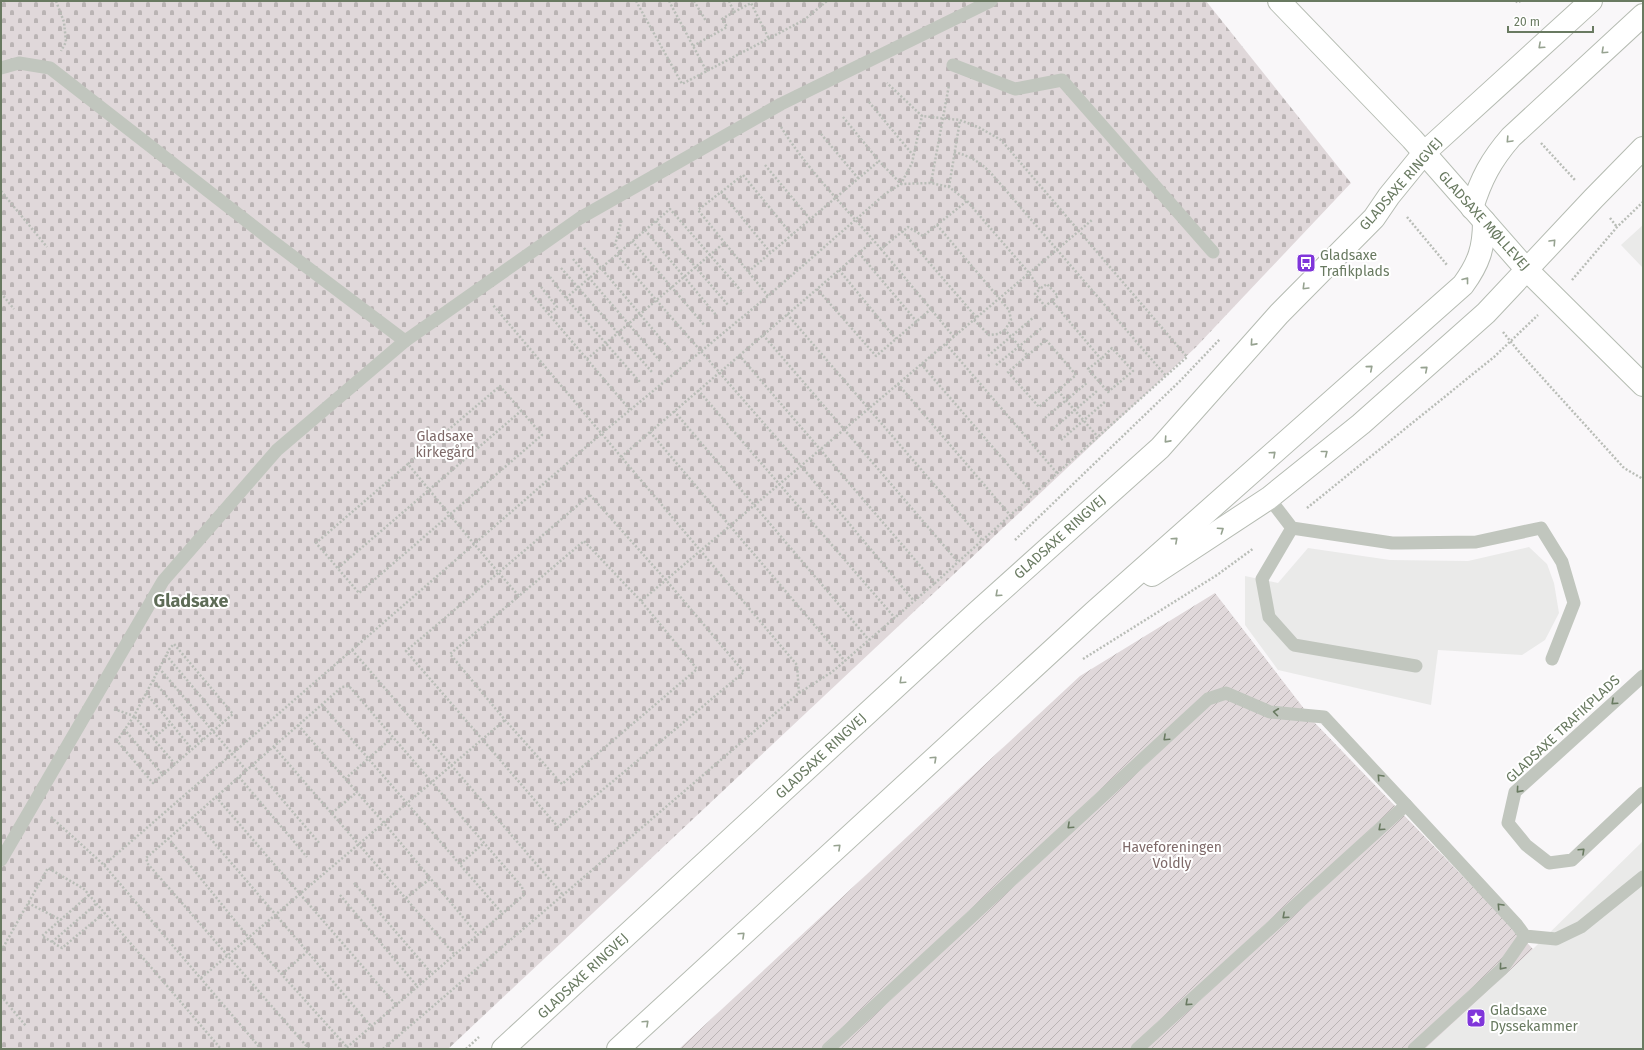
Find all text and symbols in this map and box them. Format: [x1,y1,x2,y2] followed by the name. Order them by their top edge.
[1508,8,1593,34] scale bar
[1514,15,1540,29] text: 20 m
[1538,41,1546,48] one-way arrow
[1601,46,1609,54] one-way arrow
[1356,134,1446,234] street label: GLADSAXE RINGVEJ
[1506,135,1514,143] one-way arrow
[1435,168,1533,274] street label: GLADSAXE MØLLEVEJ
[1549,239,1556,246] one-way arrow
[1320,247,1390,280] place label: Gladsaxe Trafikplads
[1295,252,1317,274] bus stop icon: Gladsaxe Trafikplads
[1462,278,1469,285] one-way arrow
[1303,282,1310,290] one-way arrow
[1250,338,1258,346] one-way arrow
[1366,365,1373,372] one-way arrow
[1420,367,1427,374] one-way arrow
[415,428,475,461] park label: Gladsaxe kirkegård
[1164,435,1171,443] one-way arrow
[1268,451,1276,458] one-way arrow
[1321,451,1328,458] one-way arrow
[1011,491,1109,583] street label: GLADSAXE RINGVEJ
[1217,527,1224,535] one-way arrow
[1171,537,1178,544] one-way arrow
[995,589,1003,596] one-way arrow
[154,590,228,612] district label: Gladsaxe
[1502,671,1624,786] street label: GLADSAXE TRAFIKPLADS
[899,677,907,684] one-way arrow
[1611,698,1619,705] one-way arrow
[1273,708,1279,717] one-way arrow
[772,710,870,802] street label: GLADSAXE RINGVEJ
[1163,733,1170,740] one-way arrow
[929,756,937,764] one-way arrow
[1377,774,1384,782] one-way arrow
[1516,785,1523,793] one-way arrow
[1067,821,1075,829] one-way arrow
[1378,824,1386,831] one-way arrow
[1122,839,1222,872] park label: Haveforeningen Voldly
[833,844,841,852] one-way arrow
[1577,848,1585,856] one-way arrow
[1497,904,1504,911] one-way arrow
[1282,911,1289,918] one-way arrow
[534,930,632,1022] street label: GLADSAXE RINGVEJ
[737,932,745,939] one-way arrow
[1499,963,1506,970] one-way arrow
[1185,998,1193,1006] one-way arrow
[1490,1002,1579,1035] place label: Gladsaxe Dyssekammer
[1465,1007,1487,1029] place icon: Gladsaxe Dyssekammer
[642,1020,649,1027] one-way arrow

